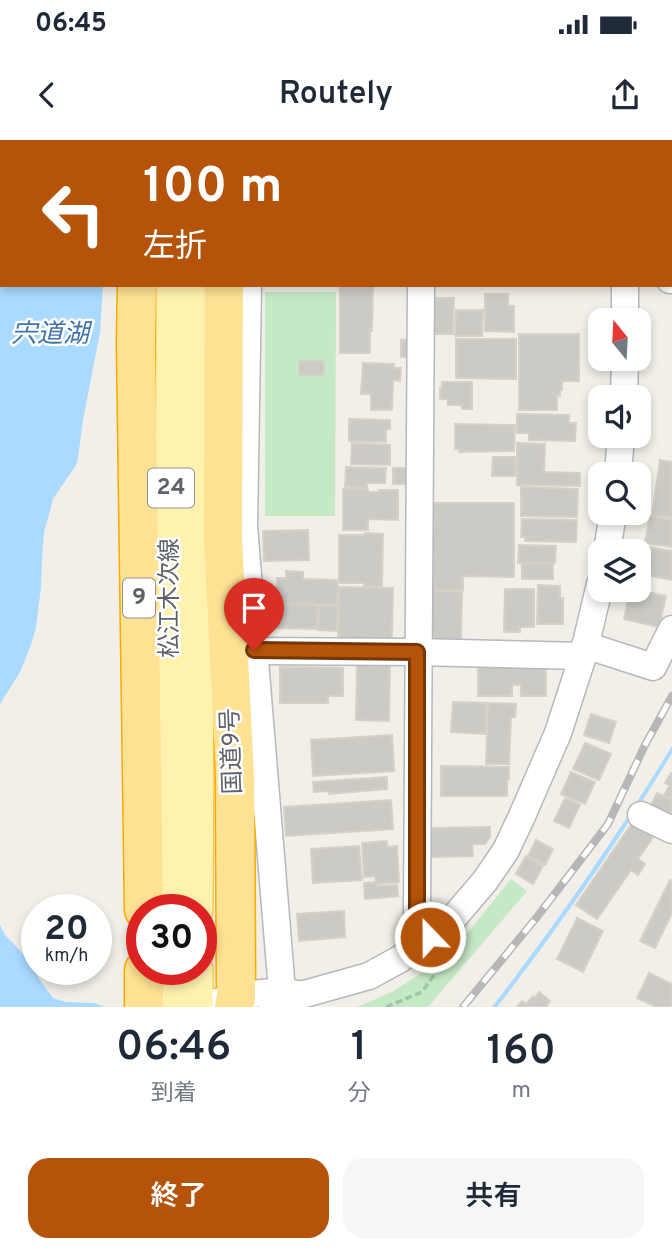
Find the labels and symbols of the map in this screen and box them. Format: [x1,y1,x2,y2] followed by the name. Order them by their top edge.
[588,308,651,371] north arrow
[11,319,93,352] water label: 宍道湖
[148,468,194,508] road number: 24
[156,538,186,658] street label: 松江木次線
[123,578,155,618] road number: 9
[224,578,284,650] pin
[217,707,249,795] street label: 国道9号
[126,894,217,985] speed limit sign: 30
[393,900,467,974] position arrow

